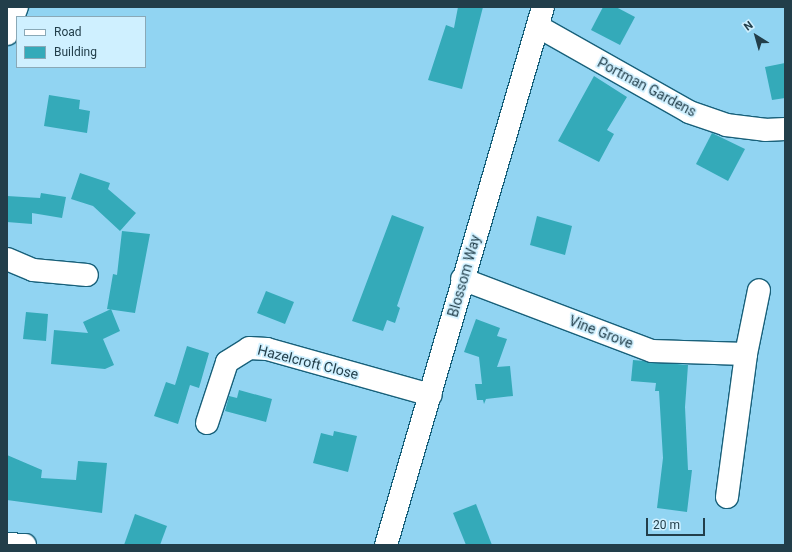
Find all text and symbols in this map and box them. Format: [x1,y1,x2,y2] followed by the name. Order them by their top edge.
[16,16,146,68] legend
[736,16,776,56] north arrow
[741,18,755,34] text: N
[54,25,82,39] text: Road
[54,45,97,59] text: Building
[595,54,699,120] street label: Portman Gardens
[444,233,484,319] street label: Blossom Way
[567,312,635,352] street label: Vine Grove
[256,341,360,383] street label: Hazelcroft Close
[648,510,707,536] scale bar
[653,518,680,532] text: 20 m

